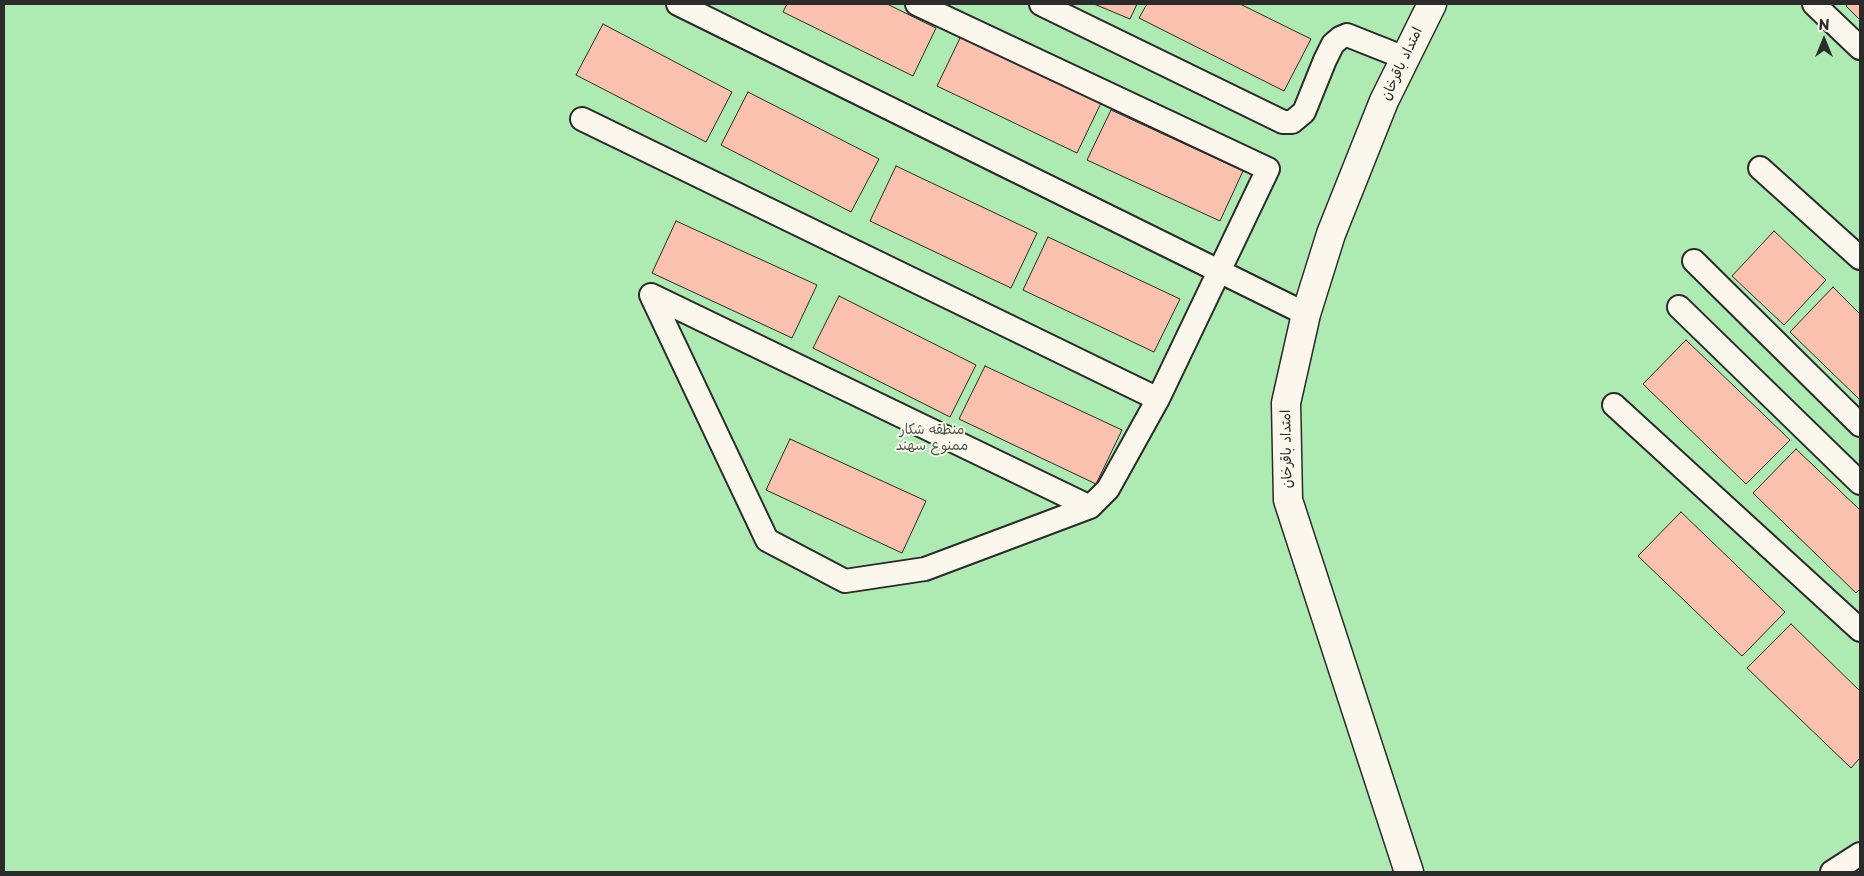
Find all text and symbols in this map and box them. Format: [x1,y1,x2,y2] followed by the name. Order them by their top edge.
[1818,14,1830,35] text: N
[1799,15,1849,65] north arrow
[1378,25,1426,103] street label: امتداد باقرخان
[1278,409,1296,489] street label: امتداد باقرخان
[896,422,968,454] park label: منطقه شکار ممنوع سهند

